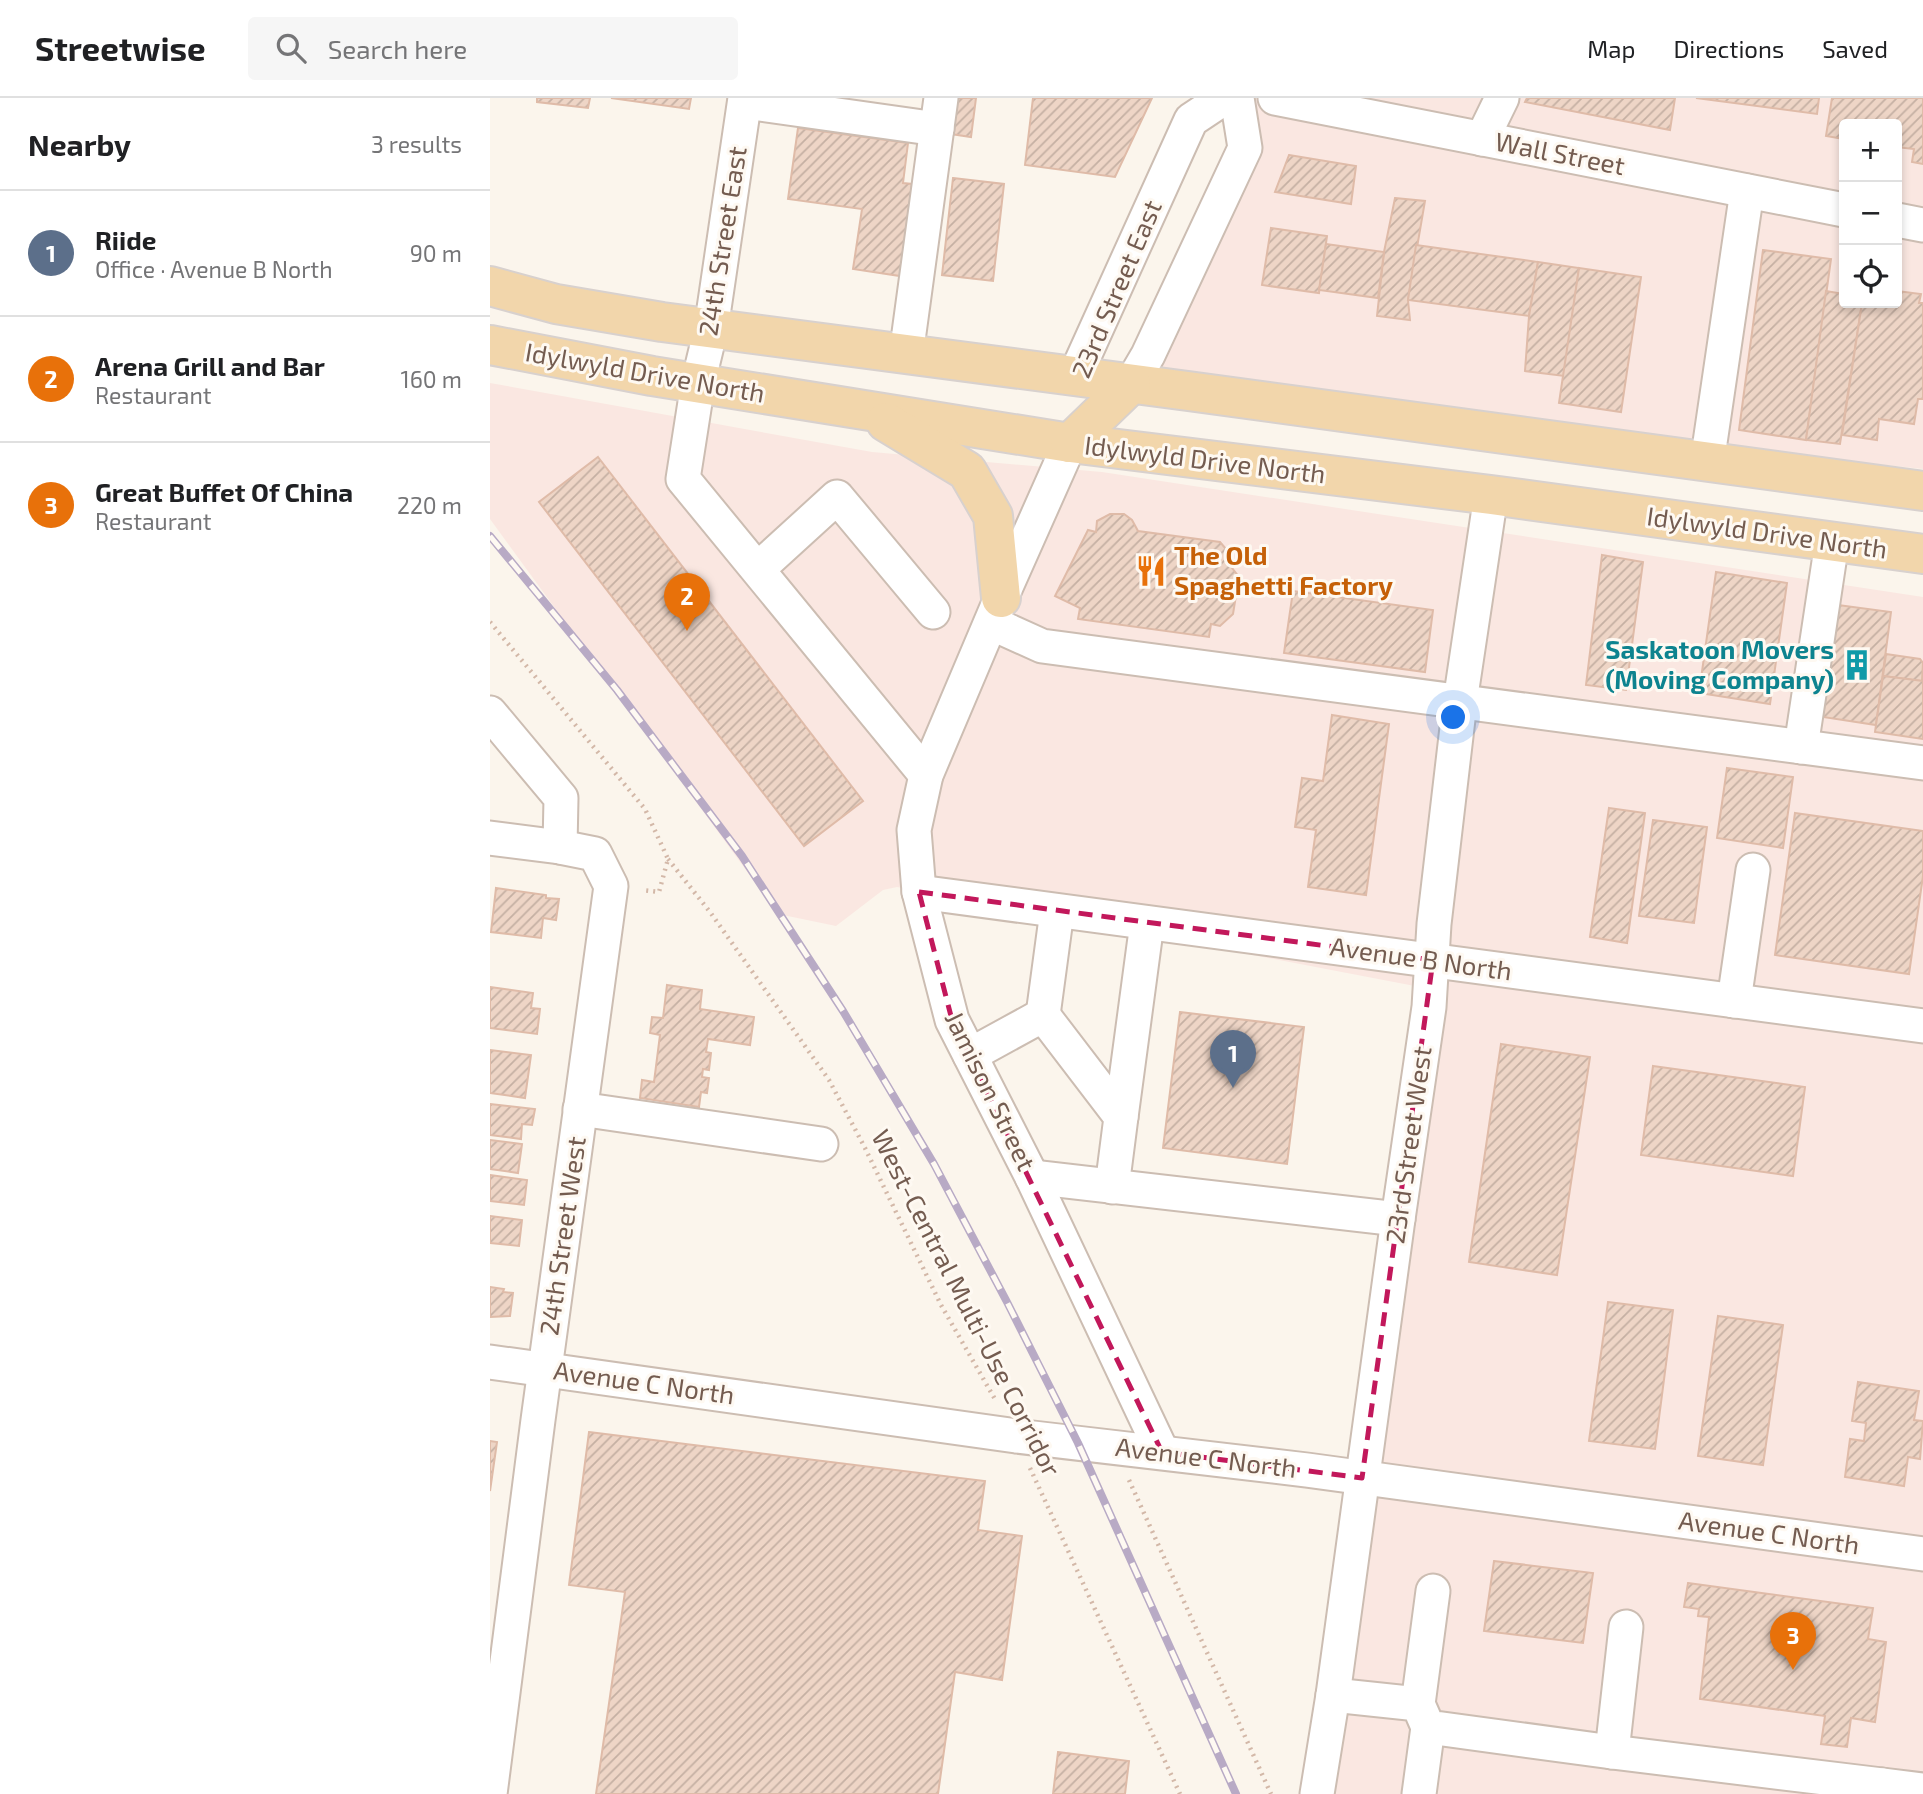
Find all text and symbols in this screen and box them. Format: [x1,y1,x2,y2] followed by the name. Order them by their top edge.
[248,17,738,80] search box
[35,28,206,68] text: Streetwise
[272,29,310,67] icon: search
[328,33,467,64] text: Search here
[1587,34,1635,63] text: Map
[1673,34,1784,63] text: Directions
[1822,34,1888,63] text: Saved
[1839,119,1902,308] map controls
[1839,119,1902,182] button: +
[1493,125,1628,180] street label: Wall Street
[28,126,131,162] text: Nearby
[371,130,462,158] text: 3 results
[691,144,752,338] street label: 24th Street East
[1839,182,1902,245] button: −
[1064,195,1167,382] street label: 23rd Street East
[95,224,156,255] text: Riide
[46,239,56,267] text: 1
[410,239,462,267] text: 90 m
[1839,245,1902,308] button: locate
[95,255,333,283] text: Office · Avenue B North
[523,335,767,408] street label: Idylwyld Drive North
[95,350,325,381] text: Arena Grill and Bar
[44,365,58,393] text: 2
[401,365,462,393] text: 160 m
[95,381,212,409] text: Restaurant
[1083,428,1327,489] street label: Idylwyld Drive North
[95,476,353,507] text: Great Buffet Of China
[44,491,58,519] text: 3
[397,491,462,519] text: 220 m
[1645,499,1889,564] street label: Idylwyld Drive North
[95,507,212,535] text: Restaurant
[1174,539,1393,601] place label: The Old Spaghetti Factory
[1134,554,1168,588] restaurant icon: The Old Spaghetti Factory
[664,573,710,631] pin: 2
[1605,633,1834,695] place label: Saskatoon Movers (Moving Company)
[1840,648,1874,682] building icon: Saskatoon Movers (Moving Company)
[1436,700,1470,734] your location
[1328,929,1514,986] street label: Avenue B North
[939,1006,1043,1175] street label: Jamison Street
[1210,1030,1256,1088] pin: 1
[1378,1044,1437,1245] street label: 23rd Street West
[866,1124,1068,1481] street label: West-Central Multi-Use Corridor
[532,1134,591,1337] street label: 24th Street West
[552,1353,737,1410] street label: Avenue C North
[1114,1430,1298,1483] street label: Avenue C North
[1677,1503,1862,1560] street label: Avenue C North
[1770,1612,1816,1670] pin: 3

